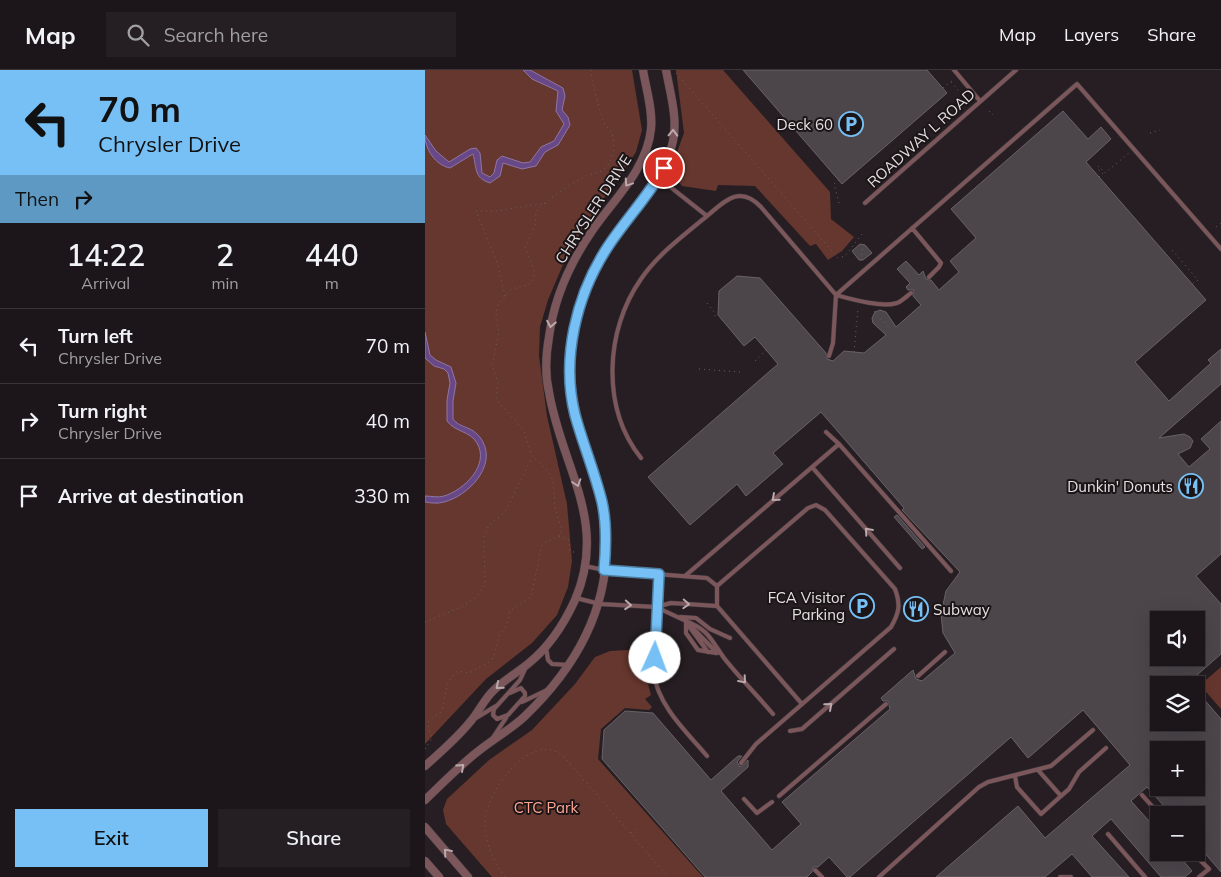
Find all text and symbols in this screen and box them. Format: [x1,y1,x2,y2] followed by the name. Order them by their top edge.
[106,12,456,57] search box
[25,20,76,50] text: Map
[124,21,152,49] icon: search
[164,23,268,47] text: Search here
[999,23,1036,46] text: Map
[1064,23,1119,46] text: Layers
[1147,23,1196,46] text: Share
[863,85,979,191] street label: ROADWAY L ROAD
[98,87,181,131] text: 70 m
[15,90,80,155] icon: left
[838,111,864,137] parking icon: Deck 60
[777,115,833,134] place label: Deck 60
[668,129,678,137] one-way arrow
[98,130,241,158] text: Chrysler Drive
[643,147,685,189] pin
[551,151,635,267] street label: CHRYSLER DRIVE
[650,154,678,182] icon: arrive
[625,177,634,186] one-way arrow
[69,185,97,213] icon: right
[15,187,59,211] text: Then
[66,236,145,274] text: 14:22
[216,236,234,274] text: 2
[305,236,359,274] text: 440
[81,273,130,293] text: Arrival
[211,273,239,293] text: min
[325,273,339,293] text: m
[547,319,557,328] one-way arrow
[58,324,133,348] text: Turn left
[15,332,43,360] icon: left
[366,334,410,358] text: 70 m
[58,348,162,368] text: Chrysler Drive
[58,399,147,423] text: Turn right
[15,407,43,435] icon: right
[366,409,410,433] text: 40 m
[58,423,162,443] text: Chrysler Drive
[1178,473,1204,499] restaurant icon: Dunkin' Donuts
[1067,477,1173,496] place label: Dunkin' Donuts
[571,479,581,487] one-way arrow
[15,482,43,510] icon: arrive
[58,484,244,508] text: Arrive at destination
[354,484,410,508] text: 330 m
[772,493,781,502] one-way arrow
[865,528,874,537] one-way arrow
[768,588,846,624] place label: FCA Visitor Parking
[849,593,875,619] parking icon: FCA Visitor Parking
[903,596,929,622] restaurant icon: Subway
[682,599,690,610] one-way arrow
[624,600,632,611] one-way arrow
[933,600,990,619] place label: Subway
[1150,611,1205,861] map controls
[1150,611,1205,666] button: sound
[628,631,680,683] position arrow
[738,674,747,683] one-way arrow
[1150,676,1205,731] button: layers
[496,681,505,689] one-way arrow
[823,702,832,711] one-way arrow
[1150,741,1205,796] button: +
[455,764,464,773] one-way arrow
[514,798,578,817] park label: CTC Park
[1150,806,1205,861] button: −
[15,809,208,867] button: Exit
[218,809,410,867] button: Share
[443,849,452,858] one-way arrow

